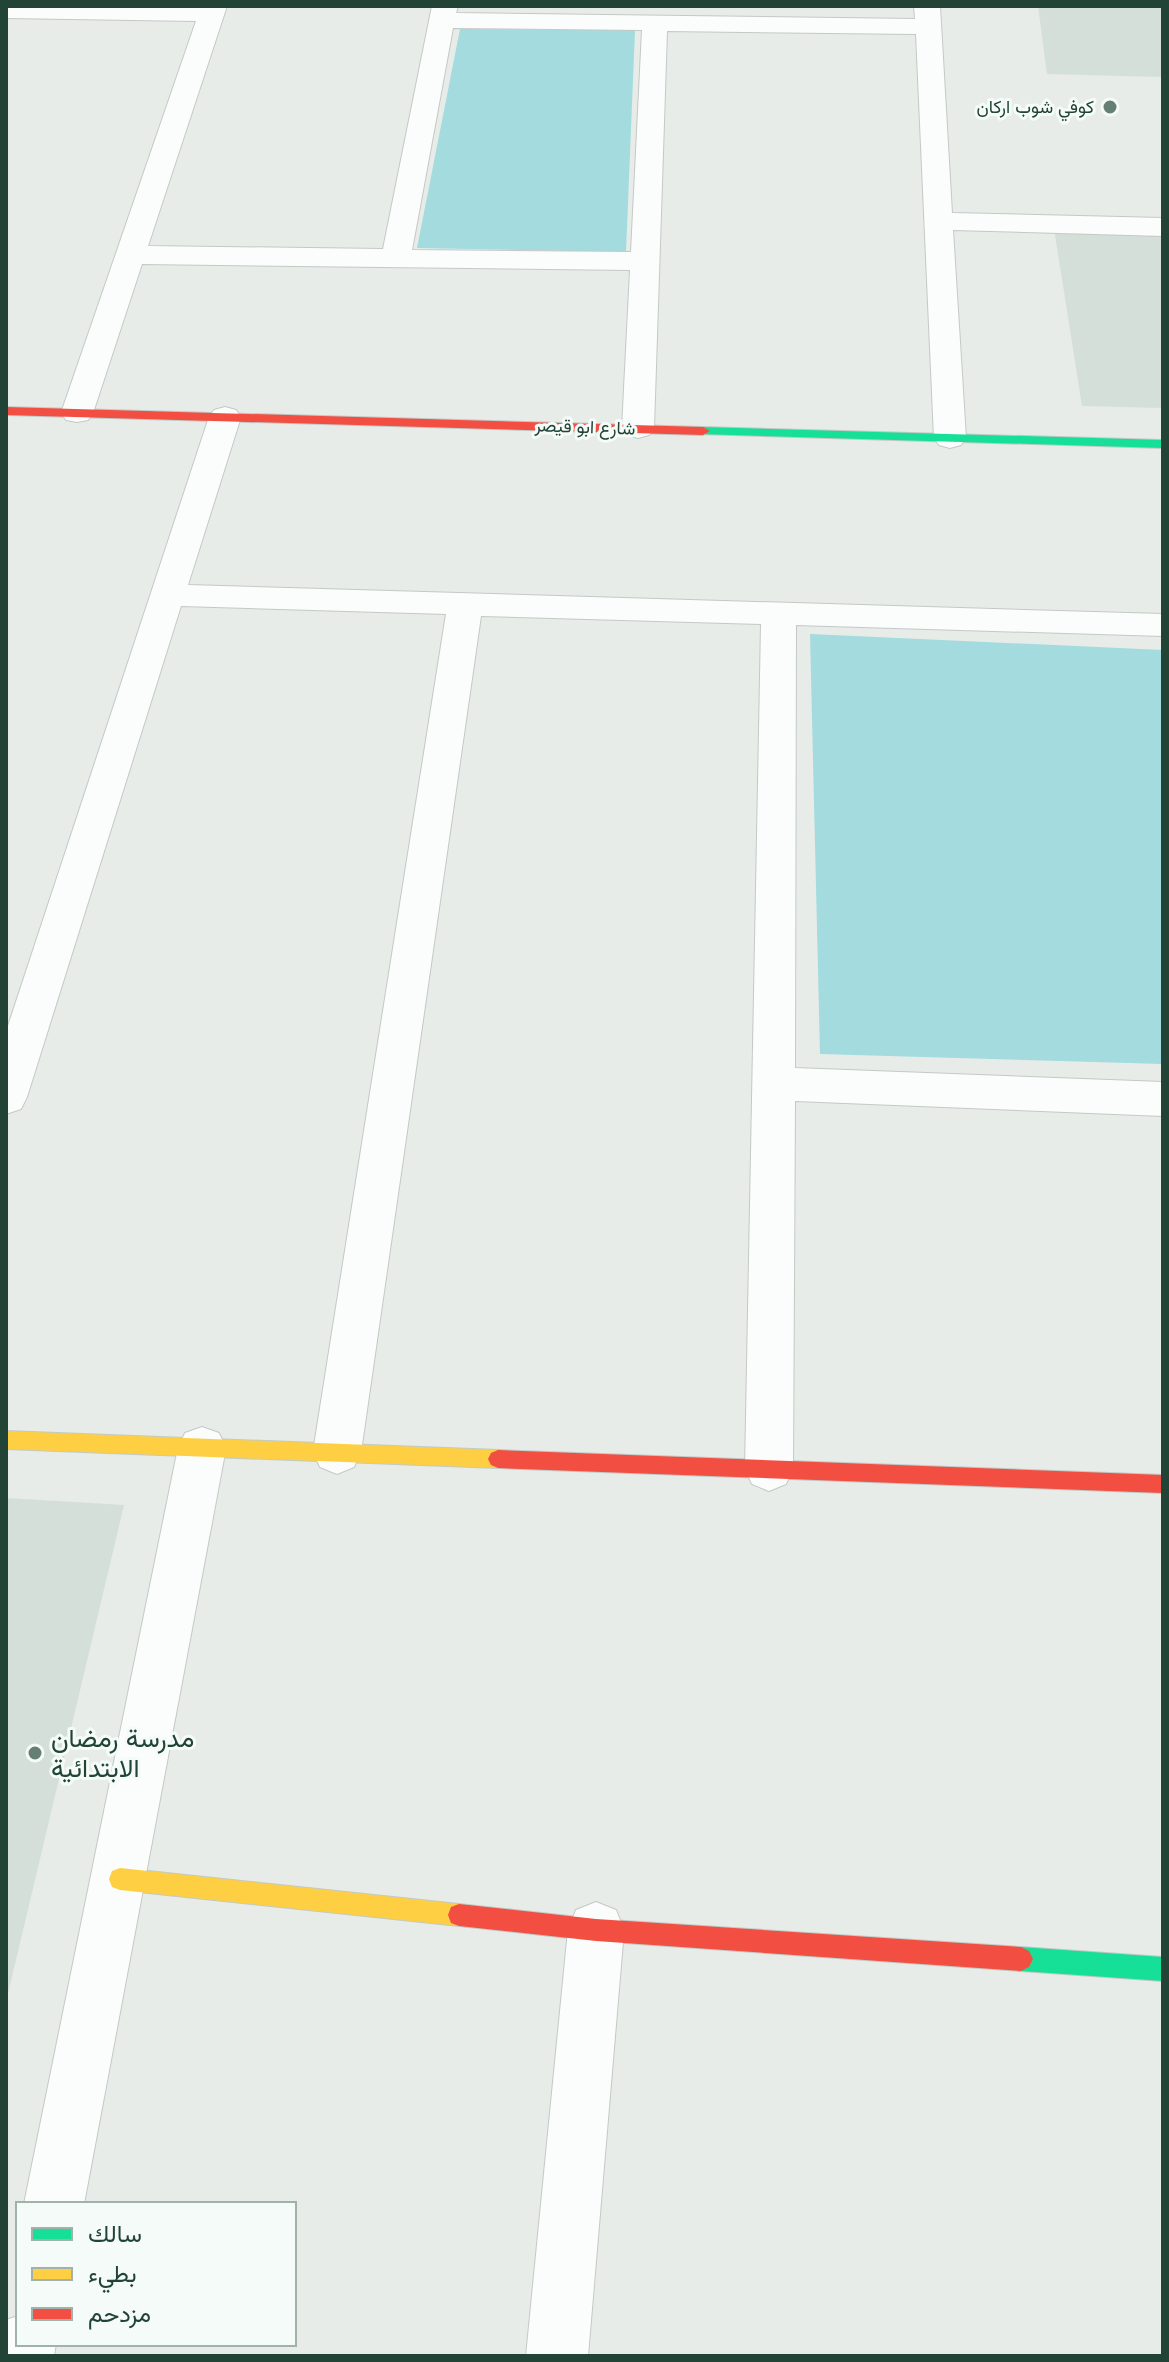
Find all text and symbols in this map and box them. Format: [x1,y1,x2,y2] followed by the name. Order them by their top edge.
[977,97,1094,122] place label: كوفي شوب اركان
[1101,98,1119,116] marker: كوفي شوب اركان
[533,415,636,441] street label: شارع ابو قيصر
[51,1723,194,1783] place label: مدرسة رمضان الابتدائية
[26,1744,44,1762] marker: مدرسة رمضان الابتدائية
[16,2202,296,2346] legend
[88,2220,142,2247] text: سالك
[88,2260,137,2293] text: بطيء
[88,2300,151,2330] text: مزدحم

